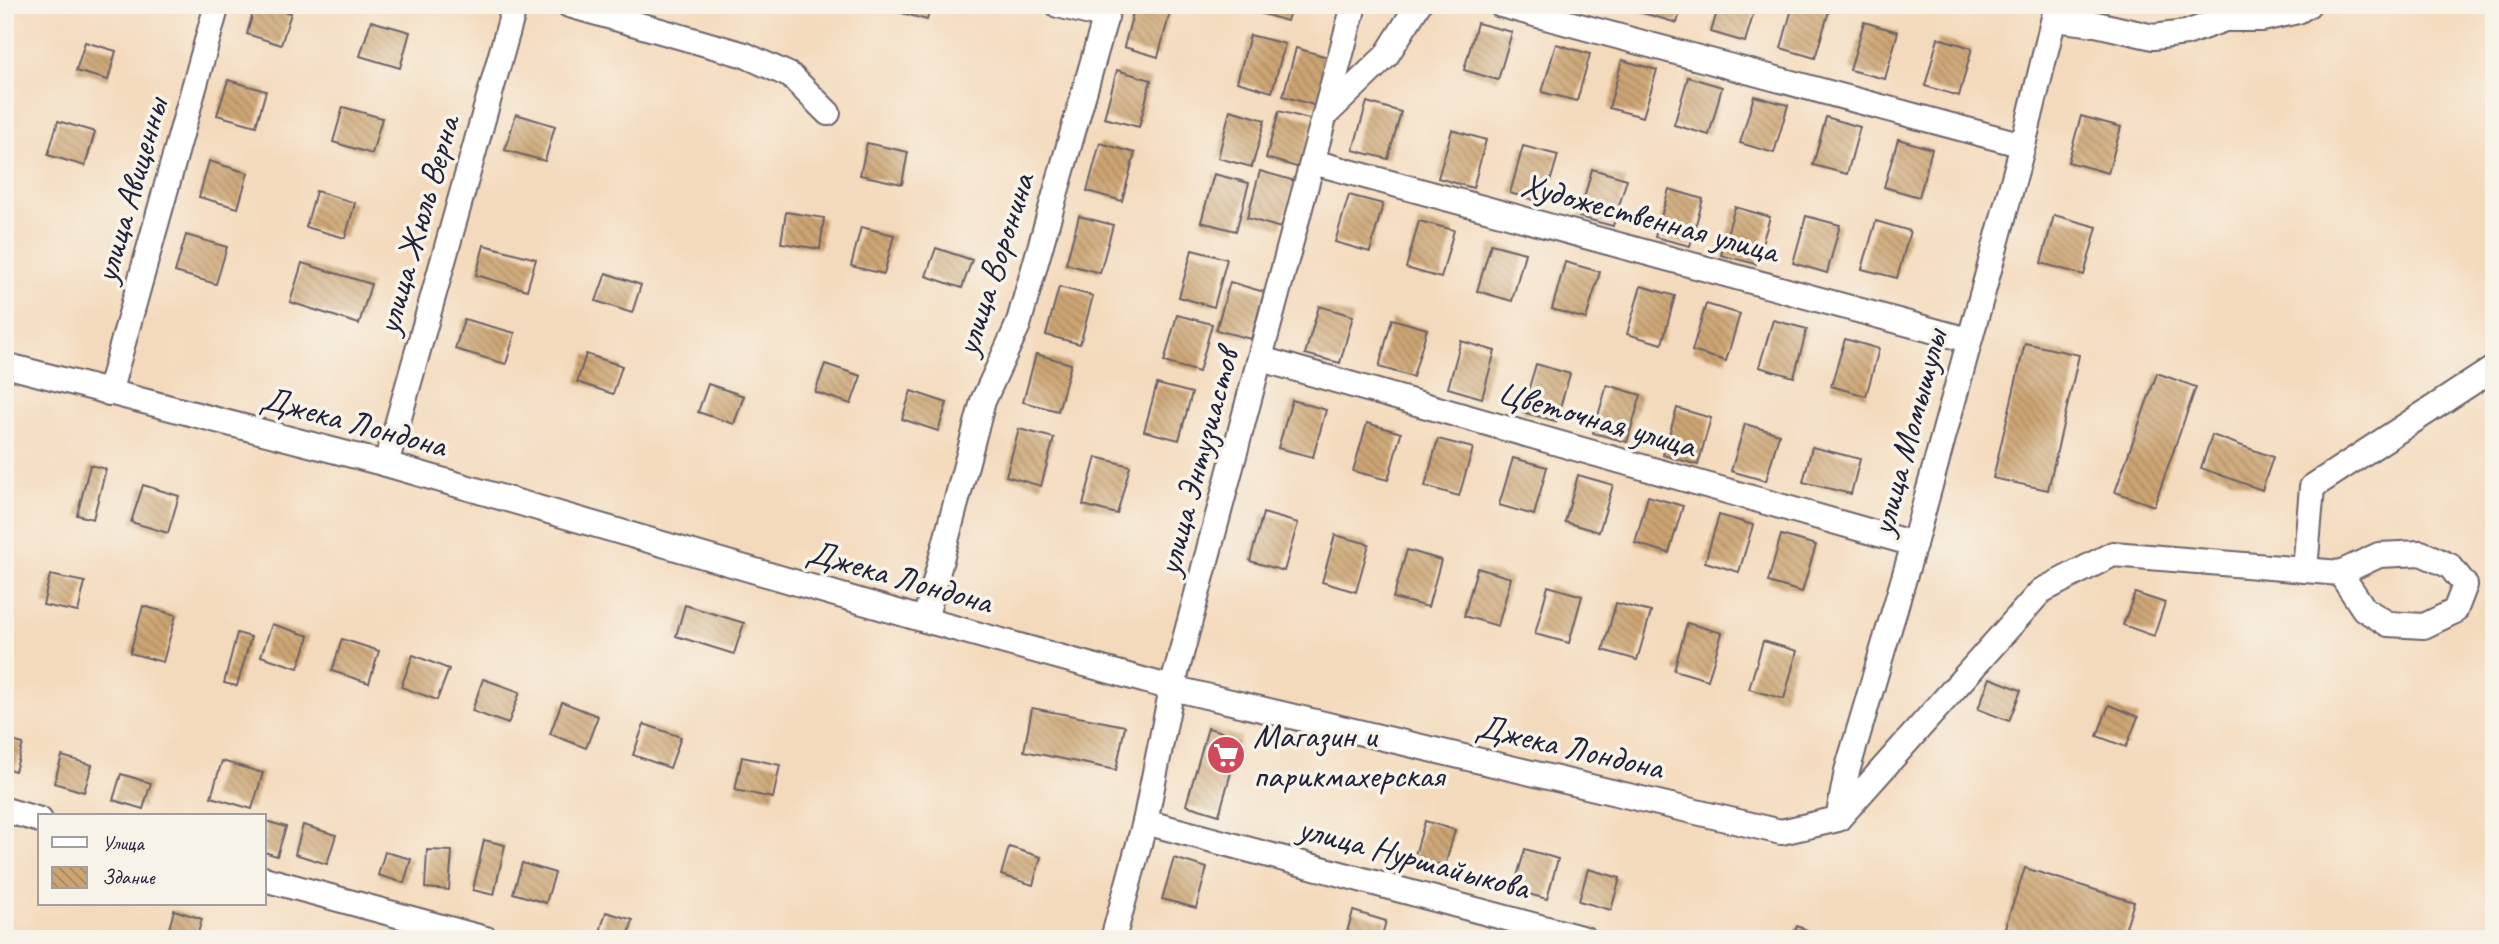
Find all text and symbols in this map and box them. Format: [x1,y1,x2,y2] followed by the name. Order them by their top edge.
[82,90,179,289] street label: улица Авиценны
[364,109,471,341] street label: улица Жюль Верна
[1516,162,1786,274] street label: Художественная улица
[943,165,1046,363] street label: улица Воронина
[1859,322,1958,542] street label: улица Момышулы
[1145,339,1251,582] street label: улица Энтузиастов
[1493,369,1703,469] street label: Цветочная улица
[256,375,453,468] street label: Джека Лондона
[802,529,999,625] street label: Джека Лондона
[1472,703,1669,790] street label: Джека Лондона
[1253,713,1447,798] place label: Магазин и парикмахерская
[1205,734,1247,776] supermarket icon: Магазин и парикмахерская
[1292,805,1536,910] street label: улица Нуршайыкова
[38,814,266,906] legend
[102,830,145,856] text: Улица
[102,864,156,890] text: Здание

